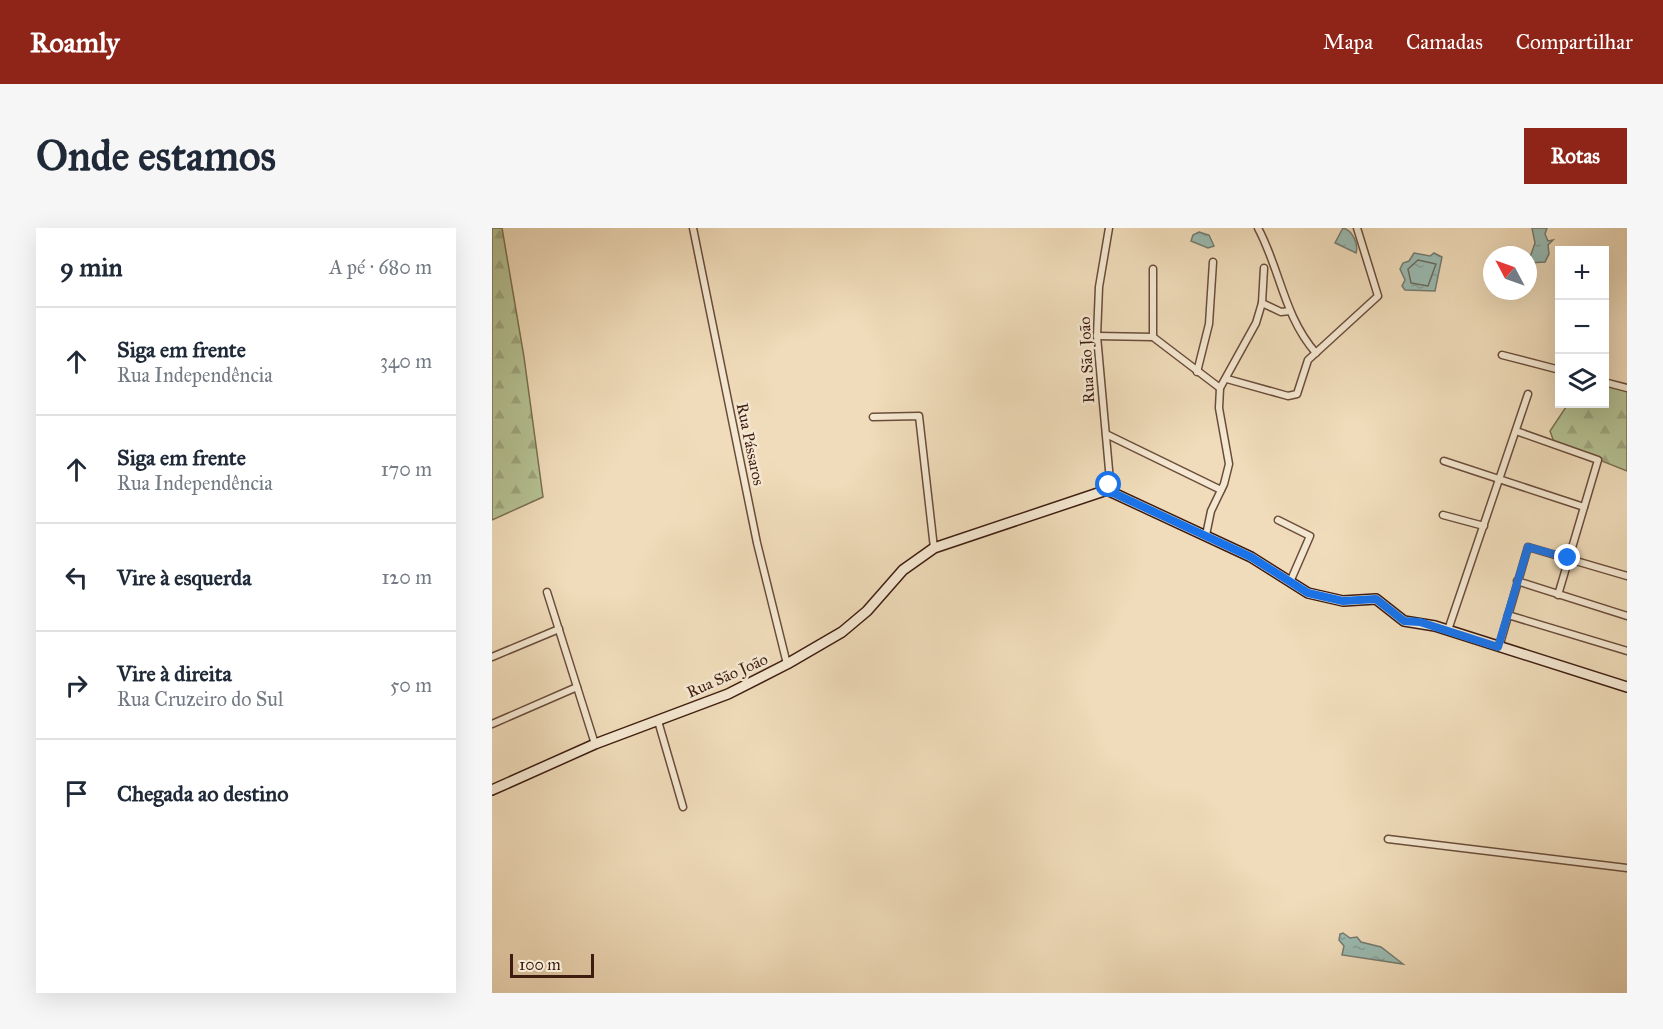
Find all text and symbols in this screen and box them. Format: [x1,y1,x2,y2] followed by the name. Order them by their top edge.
[30,25,119,60] text: Roamly
[1323,29,1373,55] text: Mapa
[1406,29,1483,55] text: Camadas
[1516,29,1633,55] text: Compartilhar
[1524,128,1627,184] button: Rotas
[36,130,276,182] text: Onde estamos
[1483,246,1537,300] north arrow
[1555,246,1609,408] map controls
[1555,246,1609,300] button: +
[60,251,123,283] text: 9 min
[329,255,432,279] text: A pé · 680 m
[1555,300,1609,354] button: −
[1075,316,1099,404] street label: Rua São João
[117,336,246,363] text: Siga em frente
[60,345,93,378] icon: ahead
[380,349,432,373] text: 340 m
[1555,354,1609,408] button: layers
[117,363,273,387] text: Rua Independência
[733,401,769,487] street label: Rua Pássaros
[117,444,246,471] text: Siga em frente
[60,453,93,486] icon: ahead
[381,457,432,481] text: 170 m
[117,471,273,495] text: Rua Independência
[1095,471,1121,497] route start
[1554,544,1580,570] route end
[60,561,93,594] icon: left
[117,564,251,591] text: Vire à esquerda
[381,565,432,589] text: 120 m
[684,649,771,703] street label: Rua São João
[117,660,232,687] text: Vire à direita
[60,669,93,702] icon: right
[390,673,432,697] text: 50 m
[117,687,283,711] text: Rua Cruzeiro do Sul
[60,777,93,810] icon: arrive
[117,780,288,807] text: Chegada ao destino
[510,951,594,978] scale bar
[519,955,561,974] text: 100 m

